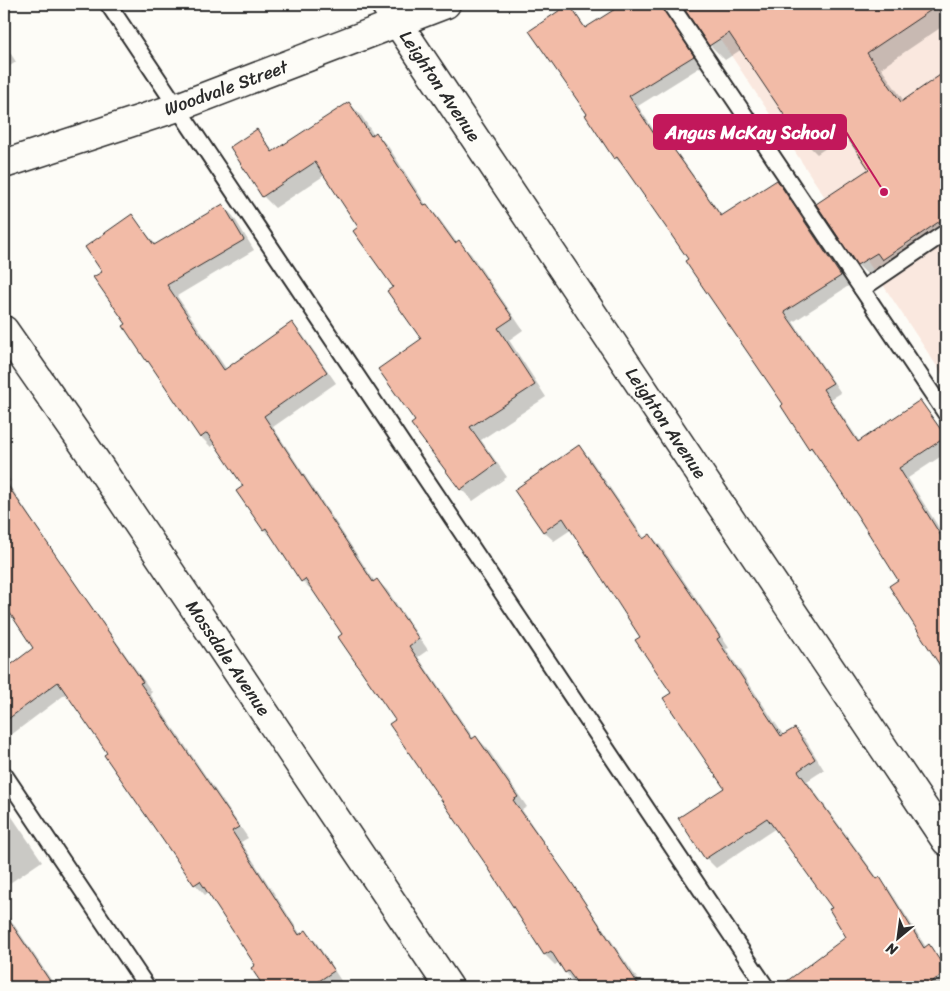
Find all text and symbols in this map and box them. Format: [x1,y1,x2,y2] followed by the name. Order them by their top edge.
[391,24,490,149] street label: Leighton Avenue
[160,51,293,125] street label: Woodvale Street
[654,115,846,149] callout: Angus McKay School
[664,116,837,149] text: Angus McKay School
[617,361,716,486] street label: Leighton Avenue
[177,593,279,723] street label: Mossdale Avenue
[872,914,922,964] north arrow
[881,936,903,963] text: N

